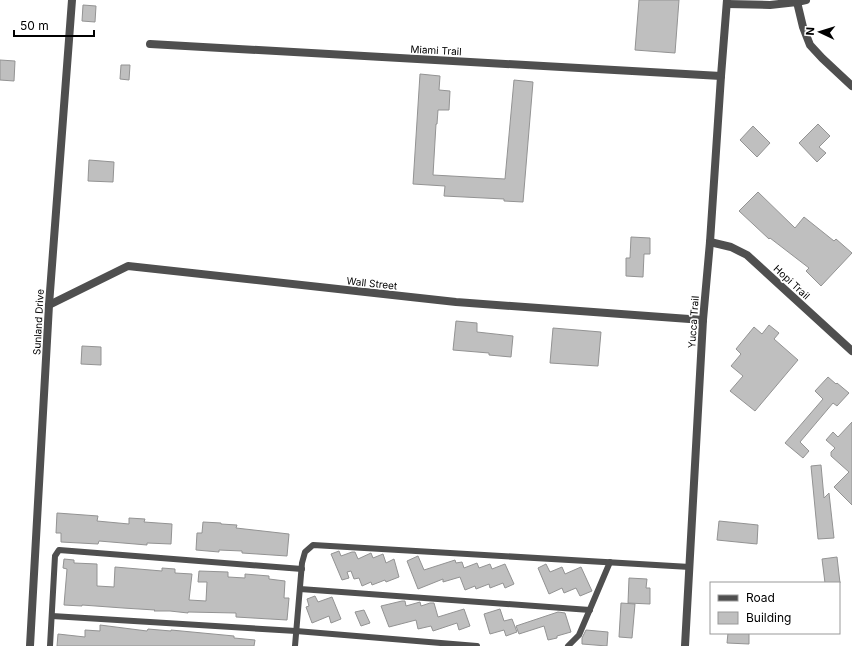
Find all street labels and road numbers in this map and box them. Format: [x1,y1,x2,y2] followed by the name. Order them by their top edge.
[410,43,462,57] street label: Miami Trail
[771,262,813,302] street label: Hopi Trail
[346,274,399,292] street label: Wall Street
[30,289,46,355] street label: Sunland Drive
[685,295,701,349] street label: Yucca Trail

